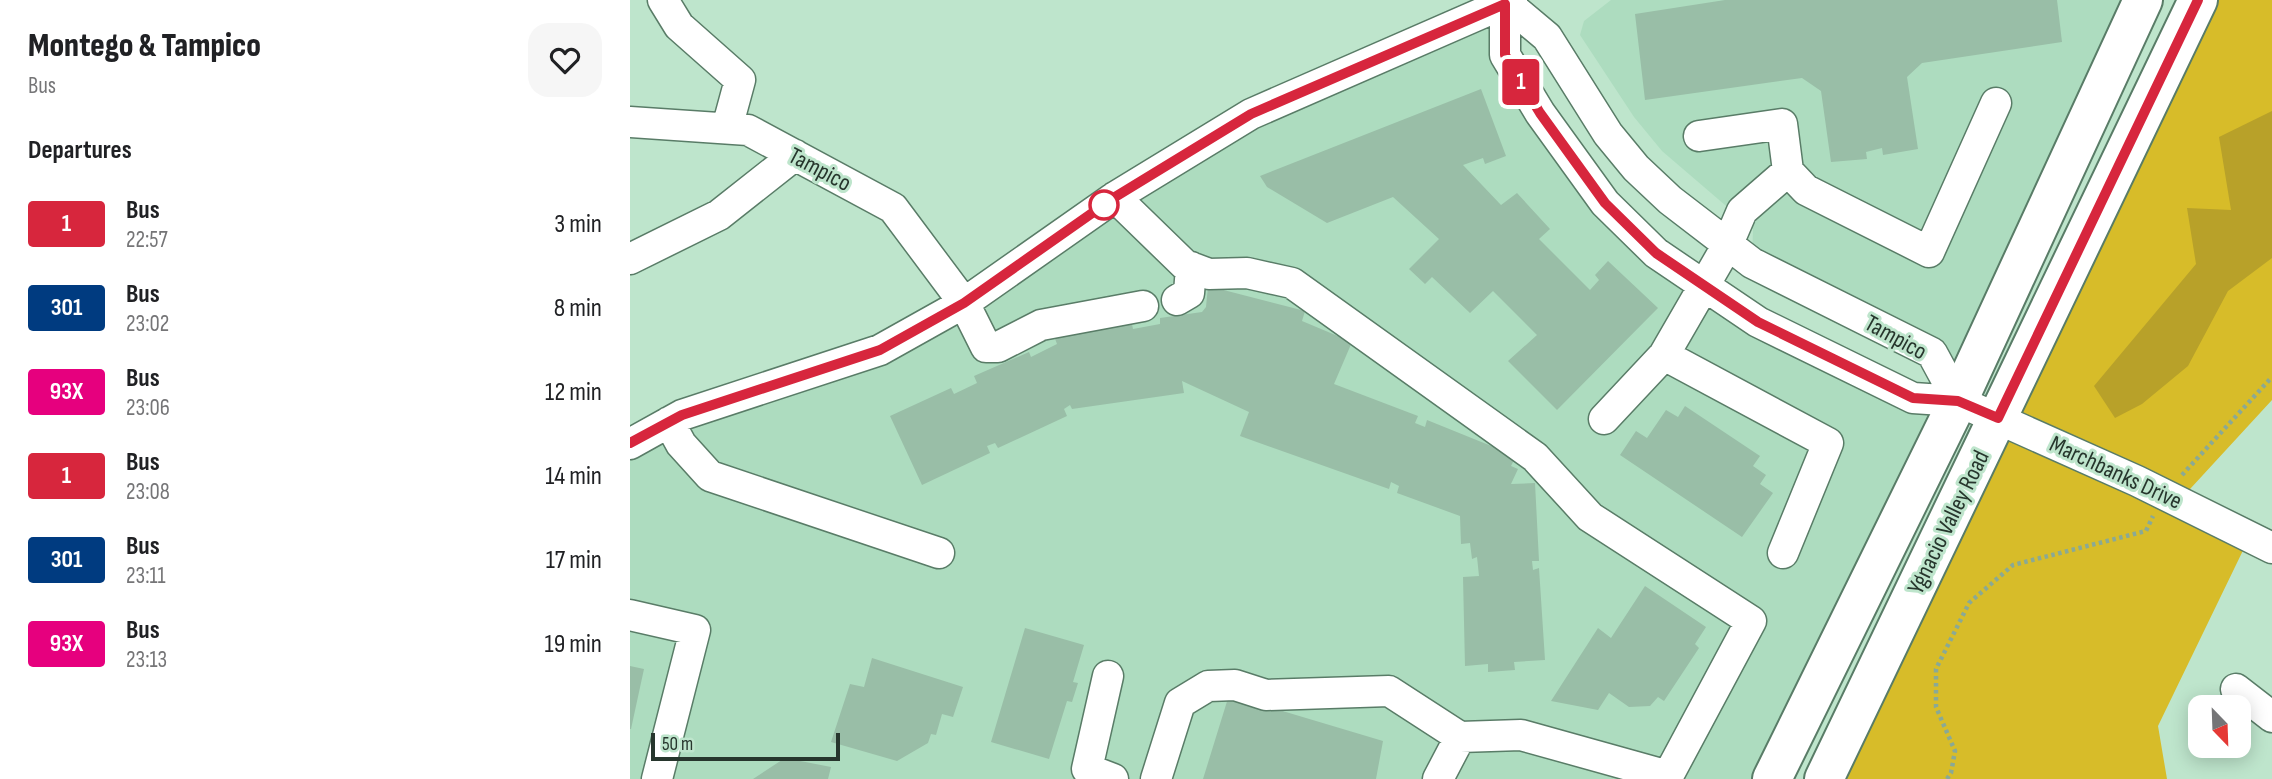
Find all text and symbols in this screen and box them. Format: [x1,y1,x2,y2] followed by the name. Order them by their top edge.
[528,23,602,97] button: heart
[28,26,261,66] text: Montego & Tampico
[1498,59,1544,105] line badge: 1
[1516,67,1526,96] text: 1
[28,72,56,100] text: Bus
[28,135,132,166] text: Departures
[784,141,856,198] street label: Tampico
[1089,190,1119,220] unlabelled marker
[126,195,160,226] text: Bus
[62,209,71,238] text: 1
[554,209,602,240] text: 3 min
[126,226,168,254] text: 22:57
[126,279,160,310] text: Bus
[51,293,82,322] text: 301
[554,293,602,324] text: 8 min
[1860,309,1932,366] street label: Tampico
[126,310,169,338] text: 23:02
[126,363,160,394] text: Bus
[50,377,83,406] text: 93X
[545,377,602,408] text: 12 min
[126,394,170,422] text: 23:06
[2045,429,2186,516] street label: Marchbanks Drive
[1901,446,1996,599] street label: Ygnacio Valley Road
[126,447,160,478] text: Bus
[62,461,71,490] text: 1
[545,461,602,492] text: 14 min
[126,478,170,506] text: 23:08
[126,531,160,562] text: Bus
[51,545,82,574] text: 301
[546,545,602,576] text: 17 min
[126,562,166,590] text: 23:11
[126,615,160,646] text: Bus
[50,629,83,658] text: 93X
[545,629,602,660] text: 19 min
[126,646,167,674] text: 23:13
[2188,695,2250,758] north arrow
[2188,695,2251,758] map controls
[651,730,840,762] scale bar
[662,733,693,756] text: 50 m

